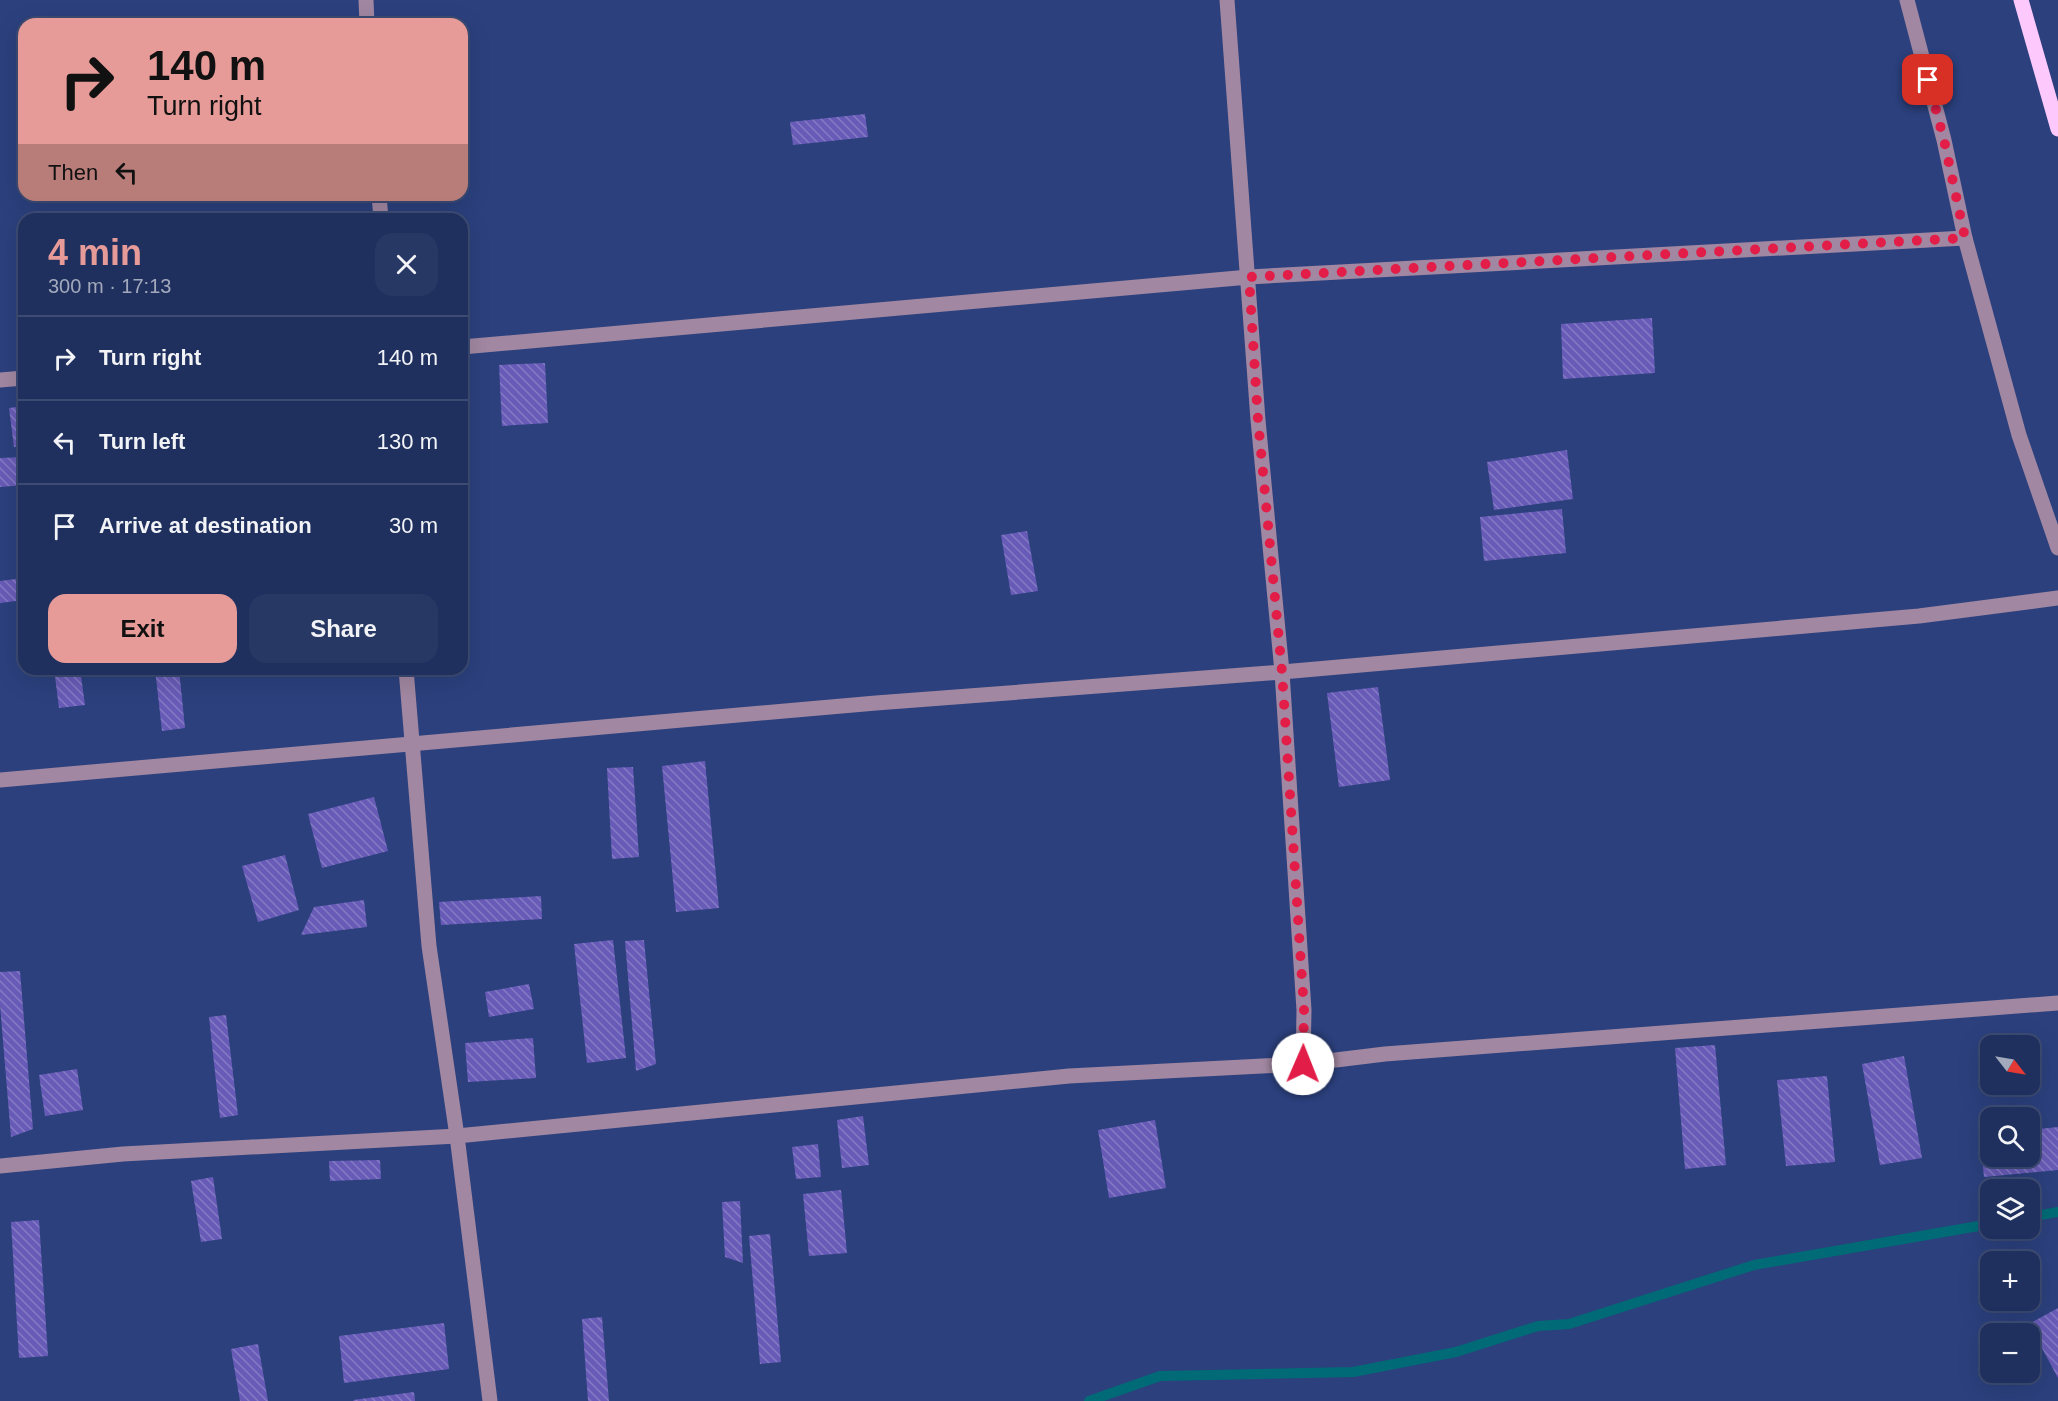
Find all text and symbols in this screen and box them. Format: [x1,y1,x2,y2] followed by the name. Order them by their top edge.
[48,42,126,120] icon: right
[147,42,266,89] text: 140 m
[1902,54,1953,105] pin
[1911,63,1944,96] icon: arrive
[147,91,262,121] text: Turn right
[110,156,143,189] icon: left
[48,160,98,185] text: Then
[48,232,142,273] text: 4 min
[375,233,438,296] button: close
[48,275,171,297] text: 300 m · 17:13
[48,342,81,375] icon: right
[99,345,201,370] text: Turn right
[377,345,438,370] text: 140 m
[48,426,81,459] icon: left
[99,429,185,454] text: Turn left
[377,429,438,454] text: 130 m
[48,510,81,543] icon: arrive
[99,513,312,538] text: Arrive at destination
[389,513,438,538] text: 30 m
[48,594,237,663] button: Exit
[249,594,438,663] button: Share
[1271,1032,1335,1096] position arrow
[1980,1035,2040,1095] north arrow
[1980,1035,2040,1383] map controls
[1980,1107,2040,1167] button: search
[1980,1179,2040,1239] button: layers
[1980,1251,2040,1311] button: +
[1980,1323,2040,1383] button: −

